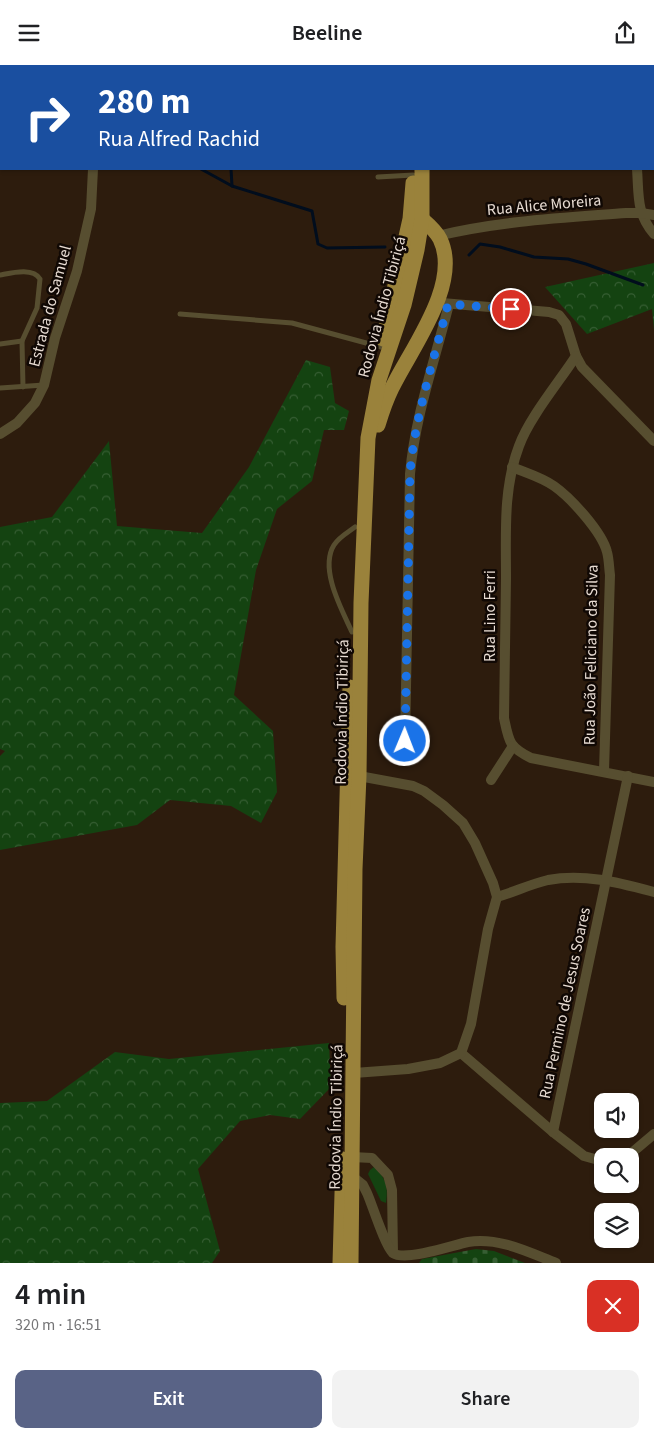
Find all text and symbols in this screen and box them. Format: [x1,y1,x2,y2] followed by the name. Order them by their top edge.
[292,17,362,49] text: Beeline
[15,19,43,47] icon: menu
[611,19,639,47] icon: share
[98,77,190,127] text: 280 m
[15,85,80,150] icon: right
[98,123,260,155] text: Rua Alfred Rachid
[486,189,602,221] street label: Rua Alice Moreira
[353,234,411,380] street label: Rodovia Índio Tibiriçá
[23,243,77,369] street label: Estrada do Samuel
[490,288,532,330] pin
[497,295,525,323] icon: arrive
[578,565,604,745] street label: Rua João Feliciano da Silva
[479,570,501,662] street label: Rua Lino Ferri
[330,639,354,785] street label: Rodovia Índio Tibiriçá
[378,714,430,766] position arrow
[534,905,596,1101] street label: Rua Permino de Jesus Soares
[324,1044,348,1190] street label: Rodovia Índio Tibiriçá
[594,1093,639,1248] map controls
[594,1093,639,1138] button: sound
[594,1148,639,1193] button: search
[594,1203,639,1248] button: layers
[15,1273,86,1316] text: 4 min
[587,1280,639,1332] button: close
[15,1314,102,1336] text: 320 m · 16:51
[15,1370,322,1428] button: Exit
[332,1370,639,1428] button: Share

